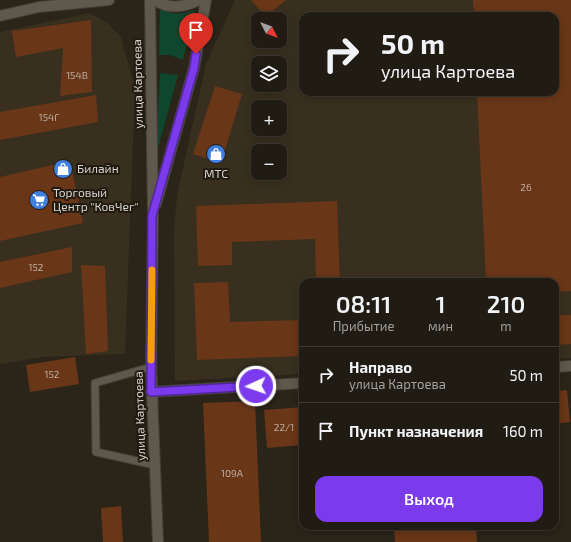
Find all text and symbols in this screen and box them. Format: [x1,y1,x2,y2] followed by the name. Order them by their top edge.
[251,12,287,48] north arrow
[251,12,287,180] map controls
[179,13,213,54] pin
[185,19,207,41] icon: arrive
[381,26,445,60] text: 50 m
[315,28,367,80] icon: right
[129,39,146,129] street label: улица Картоева
[251,56,287,92] button: layers
[381,60,515,82] text: улица Картоева
[66,69,88,81] house number: 154В
[251,100,287,136] button: +
[39,111,59,123] house number: 154Г
[205,143,227,165] shop icon: МТС
[251,144,287,180] button: −
[52,158,74,180] shop icon: Билайн
[77,161,119,175] place label: Билайн
[204,166,228,180] place label: МТС
[520,181,532,193] house number: 26
[53,185,139,213] place label: Торговый Центр "КовЧег"
[28,189,50,211] supermarket icon: Торговый Центр "КовЧег"
[29,261,44,273] house number: 152
[336,289,391,318] text: 08:11
[436,289,446,318] text: 1
[487,289,525,318] text: 210
[333,318,394,334] text: Прибытие
[428,318,453,334] text: мин
[500,318,512,334] text: m
[349,358,412,376] text: Направо
[315,364,337,386] icon: right
[235,365,277,407] position arrow
[509,366,543,384] text: 50 m
[45,368,60,380] house number: 152
[130,371,149,461] street label: улица Картоева
[349,376,446,392] text: улица Картоева
[315,420,337,442] icon: arrive
[274,421,294,433] house number: 22/1
[349,422,483,440] text: Пункт назначения
[503,422,543,440] text: 160 m
[221,467,244,479] house number: 109А
[315,476,543,522] button: Выход

